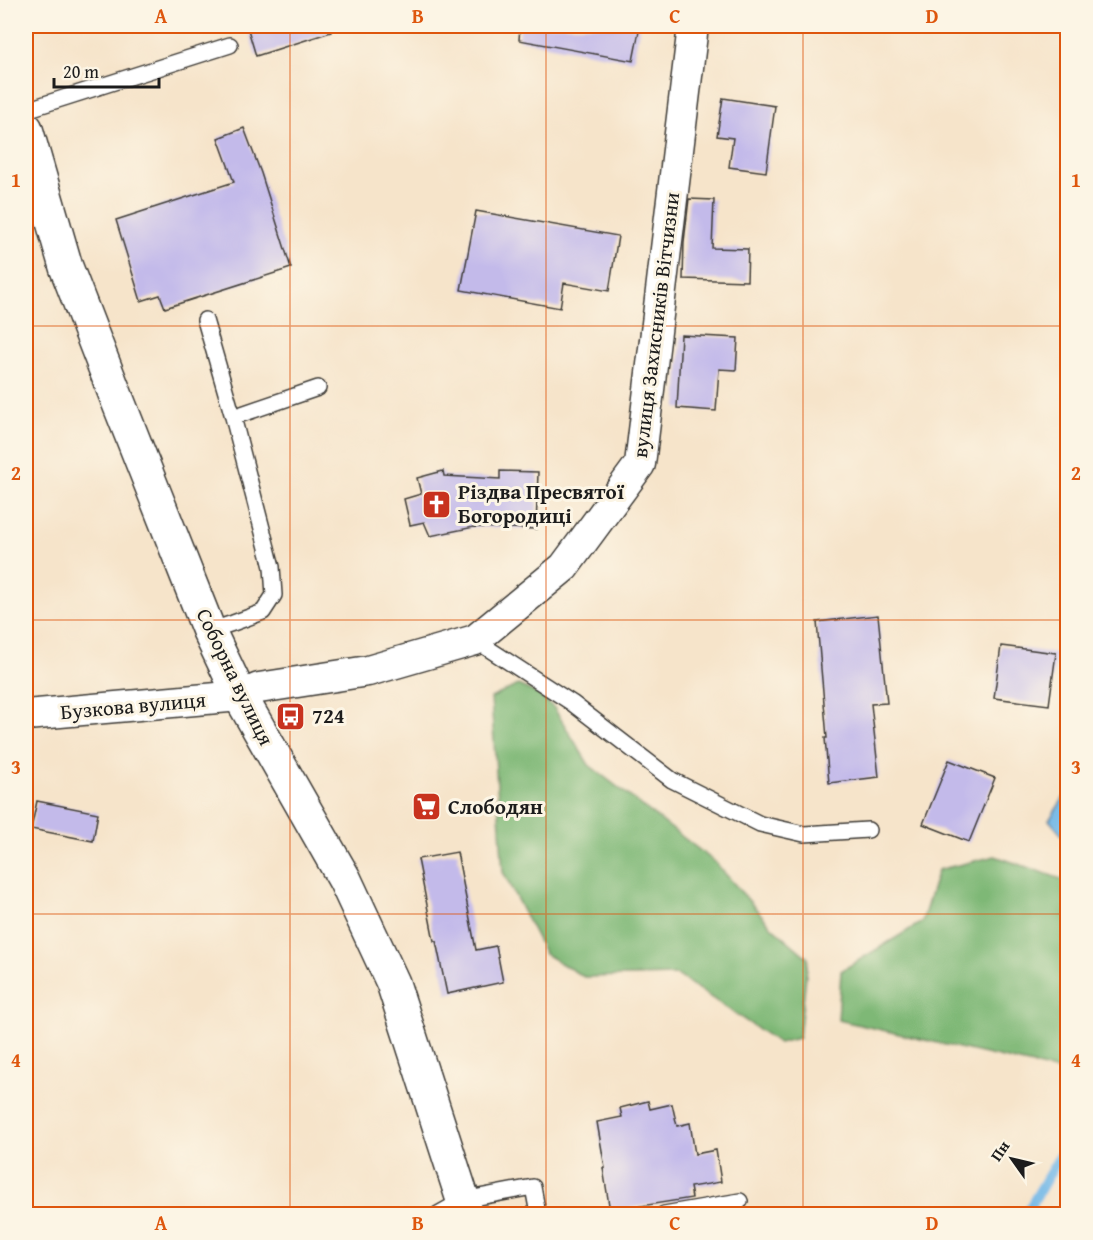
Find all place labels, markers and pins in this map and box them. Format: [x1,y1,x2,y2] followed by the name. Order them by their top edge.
[458,476,625,531] place label: Різдва Пресвятої Богородиці
[421,488,453,520] church icon: Різдва Пресвятої Богородиці
[275,700,307,732] bus stop icon: 724
[312,700,345,731] place label: 724
[411,791,443,823] supermarket icon: Слободян
[448,791,543,822] place label: Слободян

